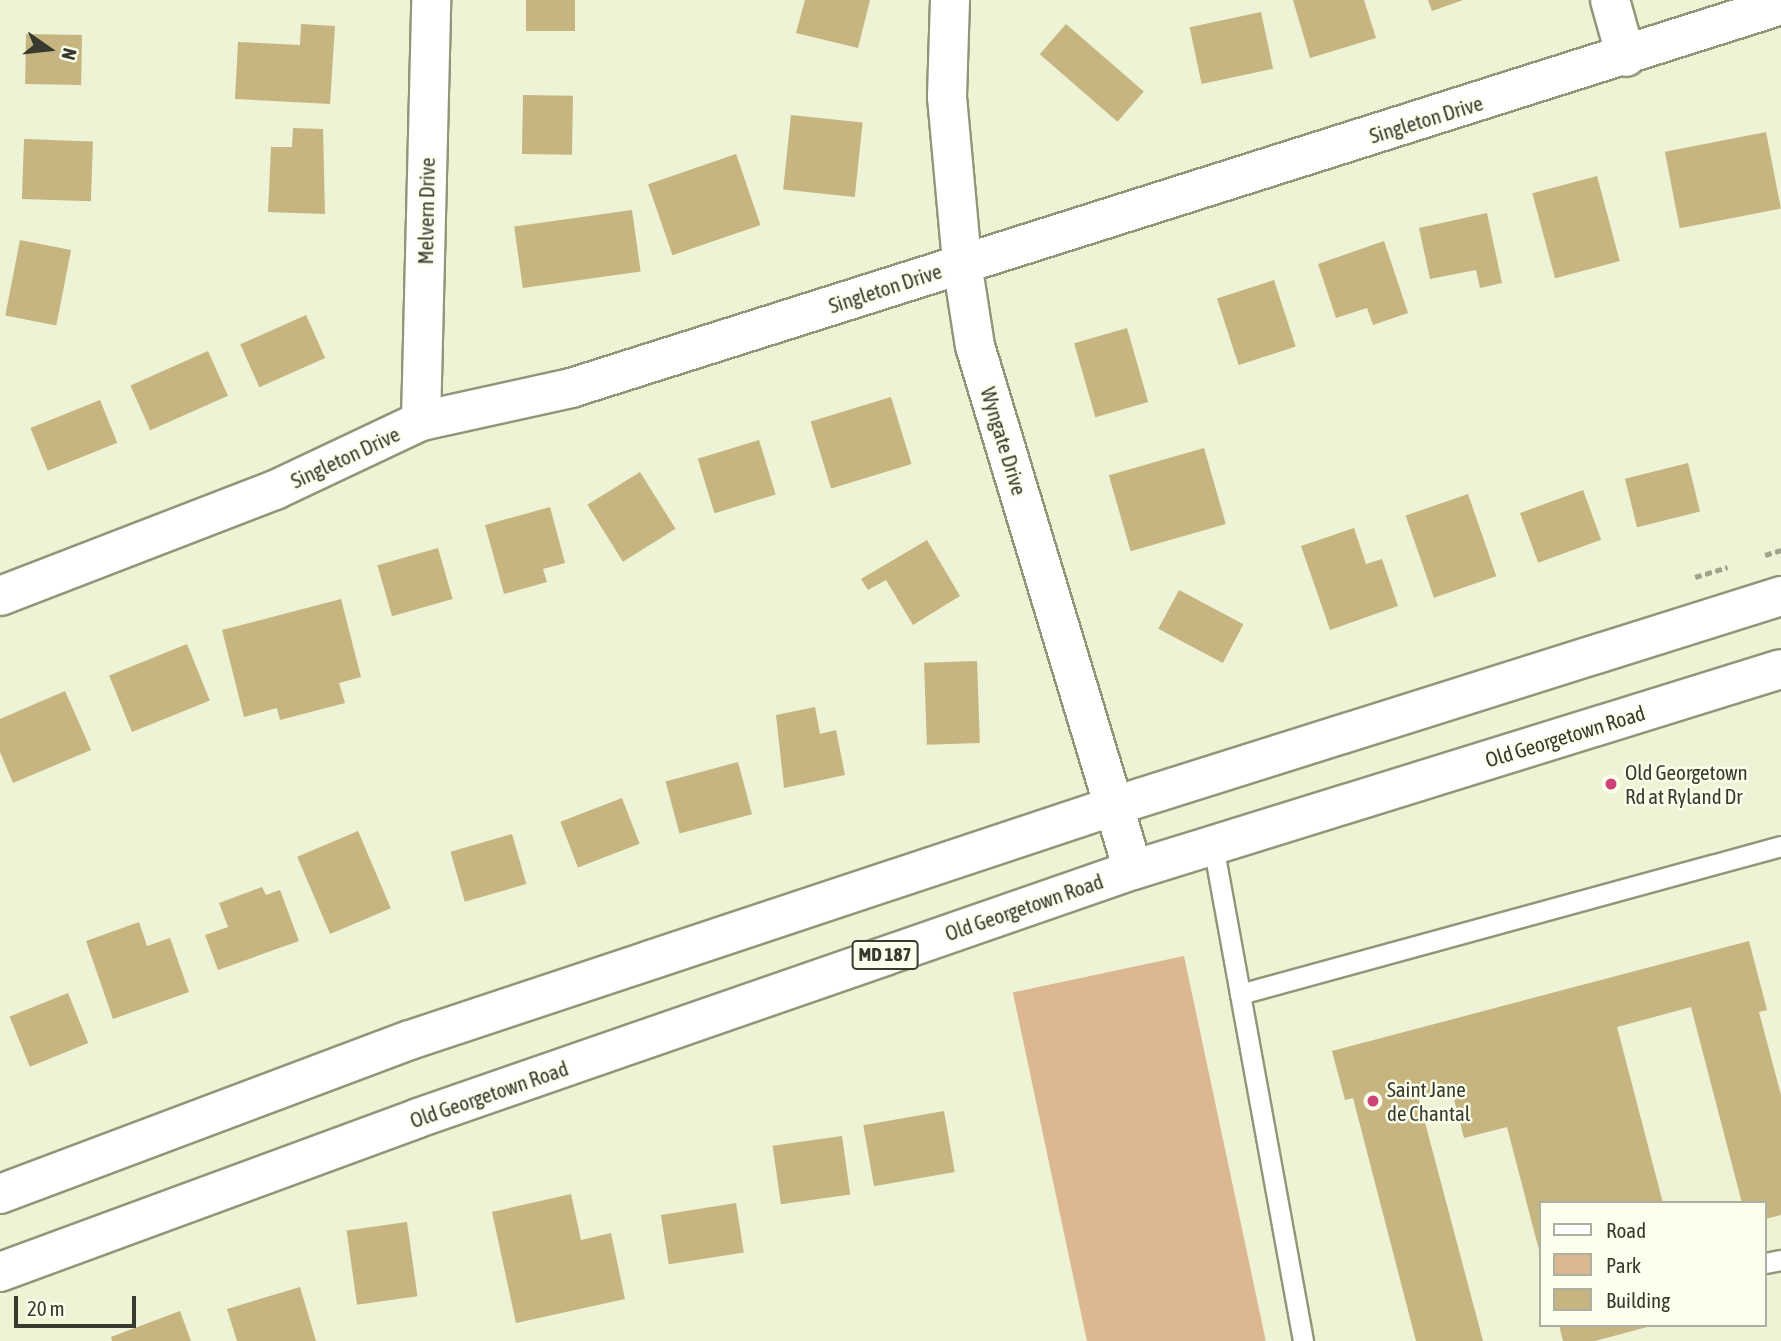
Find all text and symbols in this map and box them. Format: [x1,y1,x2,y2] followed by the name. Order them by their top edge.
[14,14,84,84] north arrow
[57,46,81,62] text: N
[1366,90,1486,148] street label: Singleton Drive
[412,157,440,265] street label: Melvern Drive
[825,258,945,318] street label: Singleton Drive
[976,384,1032,498] street label: Wyngate Drive
[287,421,403,493] street label: Singleton Drive
[1482,700,1648,772] street label: Old Georgetown Road
[1625,759,1748,809] place label: Old Georgetown Rd at Ryland Dr
[1603,776,1619,792] marker: Old Georgetown Rd at Ryland Dr
[942,868,1106,946] street label: Old Georgetown Road
[850,939,920,970] road number: MD 187
[407,1055,571,1133] street label: Old Georgetown Road
[1387,1076,1470,1126] place label: Saint Jane de Chantal
[1365,1093,1381,1109] marker: Saint Jane de Chantal
[1540,1201,1767,1327] legend
[1606,1218,1646,1242] text: Road
[1606,1253,1641,1277] text: Park
[18,1282,140,1326] scale bar
[1606,1288,1670,1312] text: Building
[27,1296,65,1320] text: 20 m

